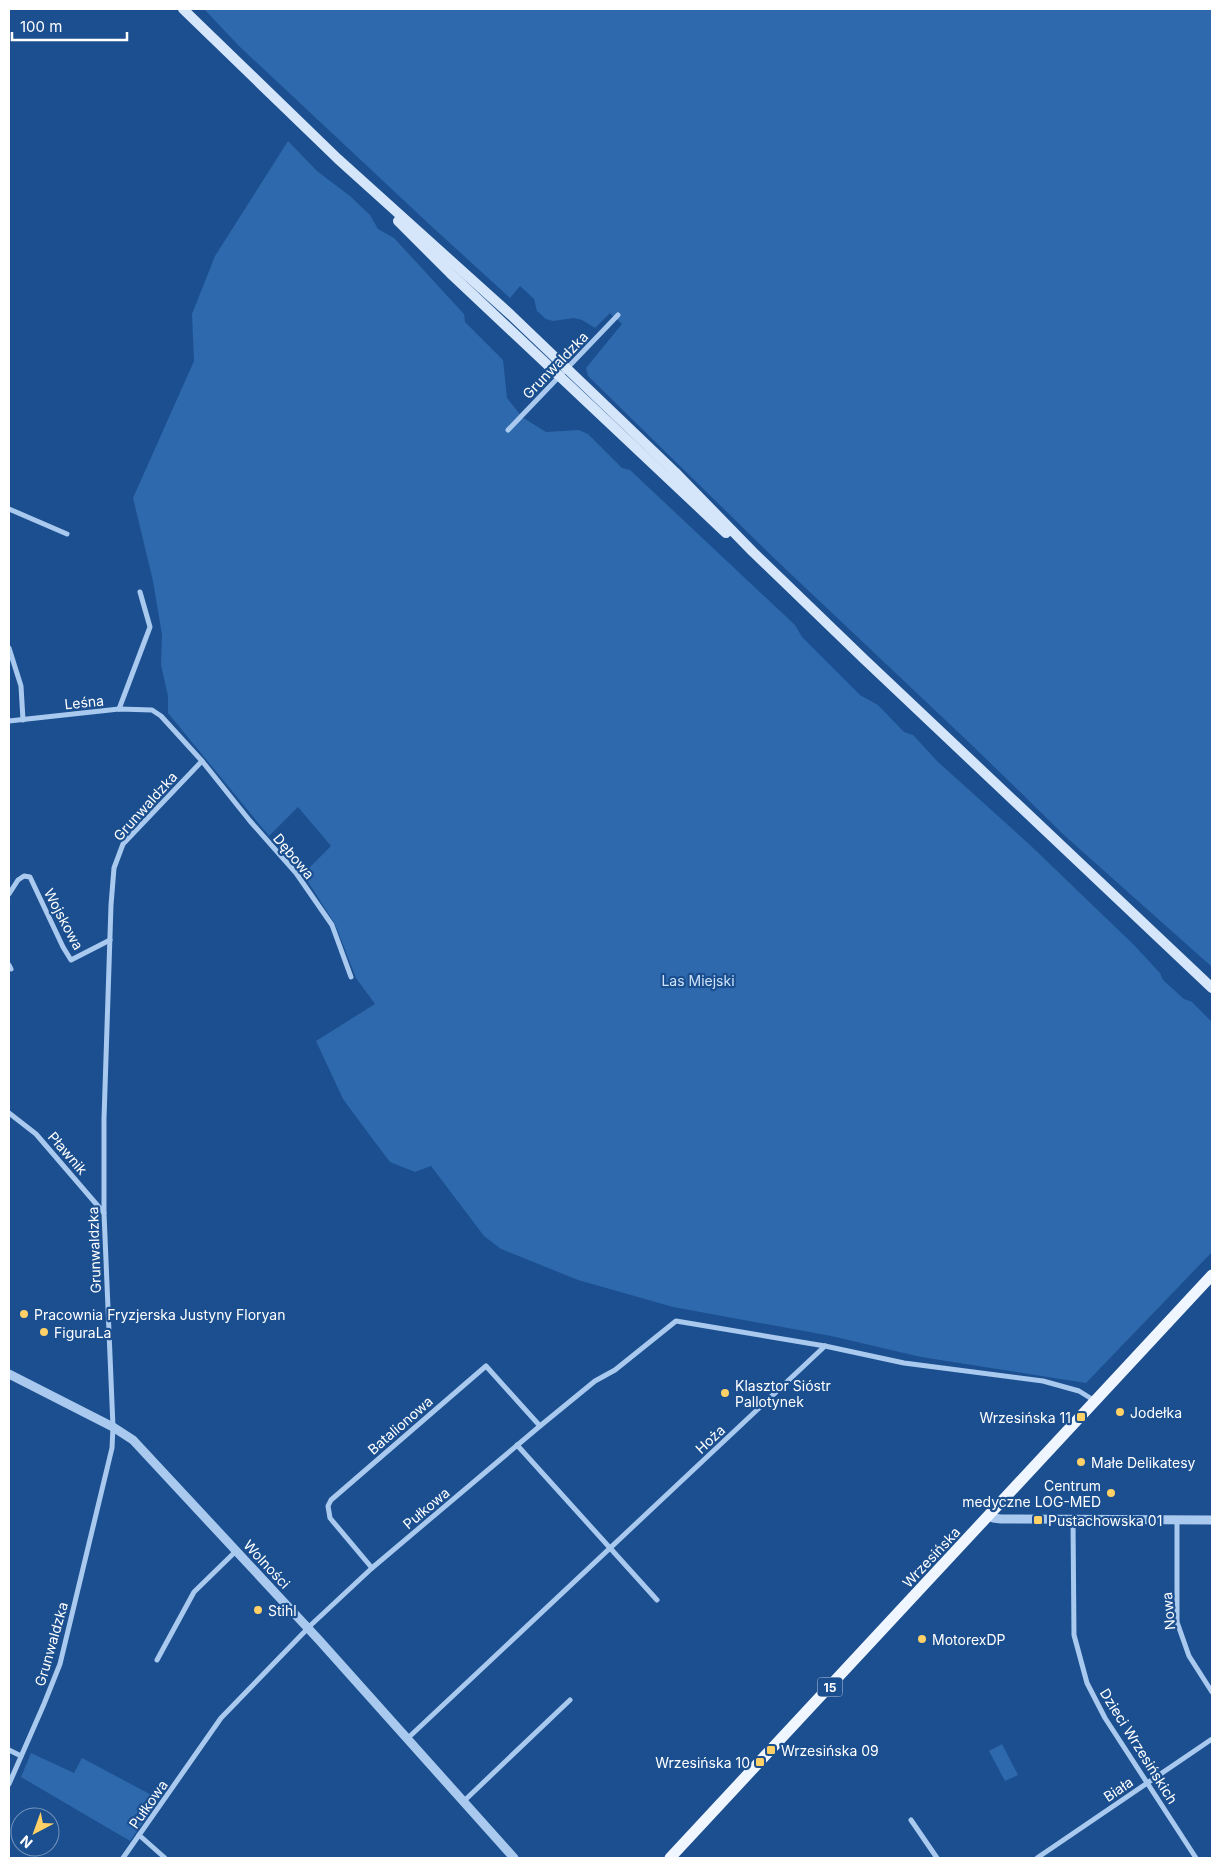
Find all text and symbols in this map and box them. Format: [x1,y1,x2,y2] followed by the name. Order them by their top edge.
[12,10,128,42] scale bar
[20,17,62,36] text: 100 m
[519,328,591,402] street label: Grunwaldzka
[63,691,105,713] street label: Leśna
[110,768,180,844] street label: Grunwaldzka
[270,830,318,882] street label: Dębowa
[41,885,87,953] street label: Wojskowa
[661,972,735,989] park label: Las Miejski
[45,1128,91,1178] street label: Pławnik
[84,1206,104,1294] street label: Grunwaldzka
[34,1306,286,1323] place label: Pracownia Fryzjerska Justyny Floryan
[18,1308,30,1320] marker: Pracownia Fryzjerska Justyny Floryan
[54,1324,111,1341] place label: FiguraLa
[38,1326,50,1338] marker: FiguraLa
[735,1377,831,1410] place label: Klasztor Sióstr Pallotynek
[719,1387,731,1399] marker: Klasztor Sióstr Pallotynek
[364,1392,436,1458] street label: Batalionowa
[1130,1404,1182,1421] place label: Jodełka
[1114,1406,1126,1418] marker: Jodełka
[979,1409,1071,1426] place label: Wrzesińska 11
[1075,1411,1087,1423] marker: Wrzesińska 11
[692,1421,728,1457] street label: Hoża
[1091,1454,1196,1471] place label: Małe Delikatesy
[1075,1456,1087,1468] marker: Małe Delikatesy
[962,1477,1101,1510] place label: Centrum medyczne LOG-MED
[399,1484,453,1532] street label: Pułkowa
[1105,1487,1117,1499] marker: Centrum medyczne LOG-MED
[1048,1512,1162,1529] place label: Pustachowska 01
[1032,1514,1044,1526] marker: Pustachowska 01
[899,1523,963,1591] street label: Wrzesińska
[240,1536,294,1592] street label: Wolności
[1158,1591,1178,1631] street label: Nowa
[31,1600,71,1688] street label: Grunwaldzka
[268,1602,297,1619] place label: Stihl
[252,1604,264,1616] marker: Stihl
[932,1631,1006,1648] place label: MotorexDP
[916,1633,928,1645] marker: MotorexDP
[818,1678,842,1696] road number: 15
[1097,1685,1181,1807] street label: Dzieci Wrzesińskich
[781,1742,879,1759] place label: Wrzesińska 09
[765,1744,777,1756] marker: Wrzesińska 09
[655,1754,750,1771] place label: Wrzesińska 10
[754,1756,766,1768] marker: Wrzesińska 10
[1100,1773,1136,1805] street label: Biała
[125,1776,171,1832] street label: Pułkowa
[10,1807,60,1857] north arrow
[17,1832,36,1852] text: N

